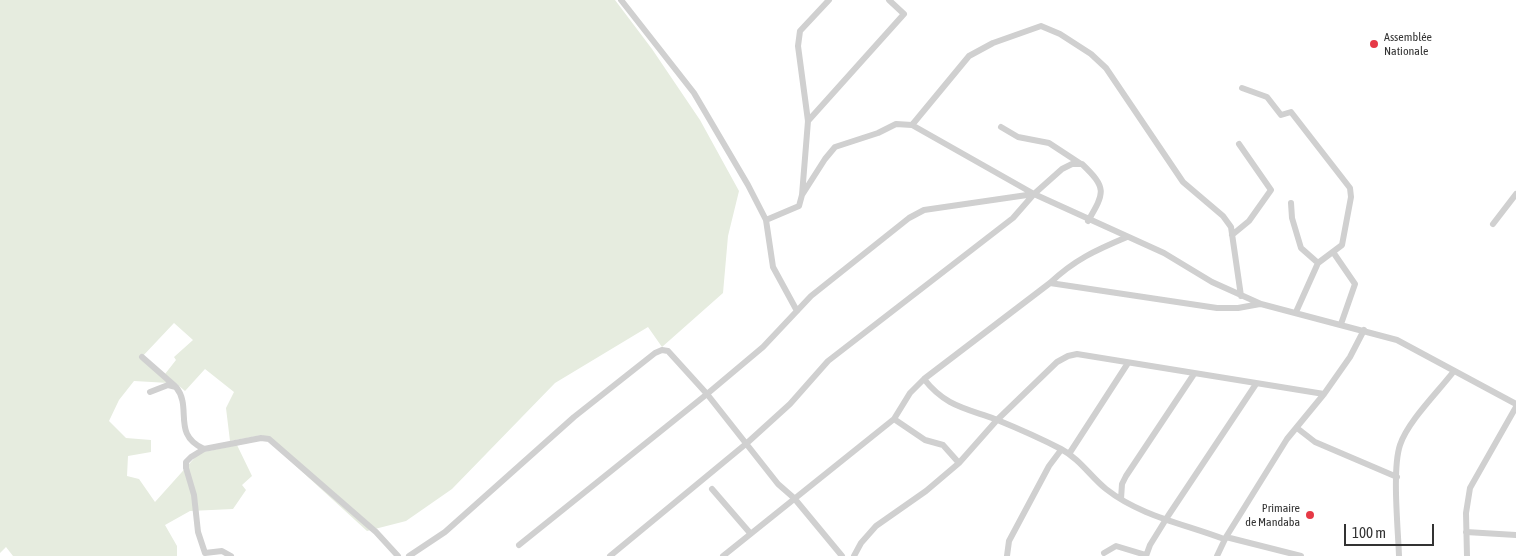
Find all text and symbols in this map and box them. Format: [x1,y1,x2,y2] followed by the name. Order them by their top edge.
[1384,30,1432,58] place label: Assemblée Nationale
[1368,38,1380,50] marker: Assemblée Nationale
[1245,501,1300,529] place label: Primaire de Mandaba
[1304,509,1316,521] marker: Primaire de Mandaba
[1346,514,1436,546] scale bar
[1352,524,1386,541] text: 100 m

